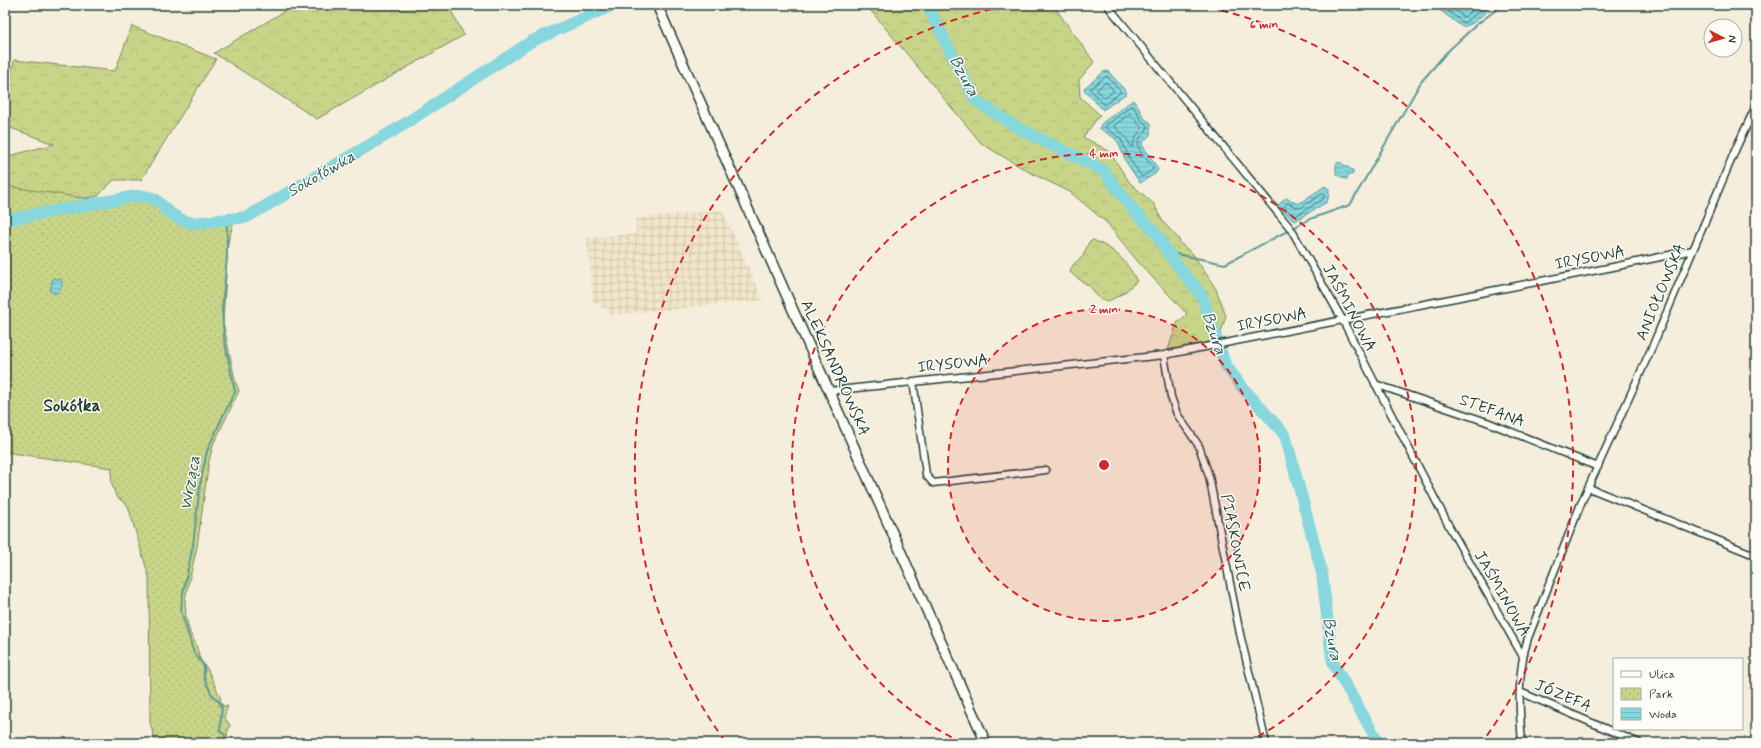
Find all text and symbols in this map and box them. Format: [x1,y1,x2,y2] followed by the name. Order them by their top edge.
[1250,17,1278,33] text: 6 min
[1703,18,1743,58] north arrow
[1725,35,1739,43] text: N
[944,51,984,101] water label: Bzura
[283,145,360,202] water label: Sokołówka
[1089,146,1119,162] text: 4 min
[1631,240,1691,344] street label: ANIOŁOWSKA
[1553,241,1627,275] street label: IRYSOWA
[1317,261,1381,355] street label: JAŚMINOWA
[796,297,874,439] street label: ALEKSANDROWSKA
[1090,302,1118,318] text: 2 min
[1235,303,1309,337] street label: IRYSOWA
[1196,309,1232,358] water label: Bzura
[917,350,989,378] street label: IRYSOWA
[1456,389,1528,433] street label: STEFANA
[44,395,101,417] district label: Sokółka
[174,454,206,512] water label: Wrząca
[1097,458,1111,472] centre of rings
[1215,492,1255,594] street label: PIASKOWICE
[1469,547,1535,641] street label: JAŚMINOWA
[1317,615,1347,663] water label: Bzura
[1613,658,1743,730] legend
[1649,667,1675,683] text: Ulica
[1531,675,1595,717] street label: JÓZEFA
[1649,687,1673,703] text: Park
[1649,707,1677,723] text: Woda

